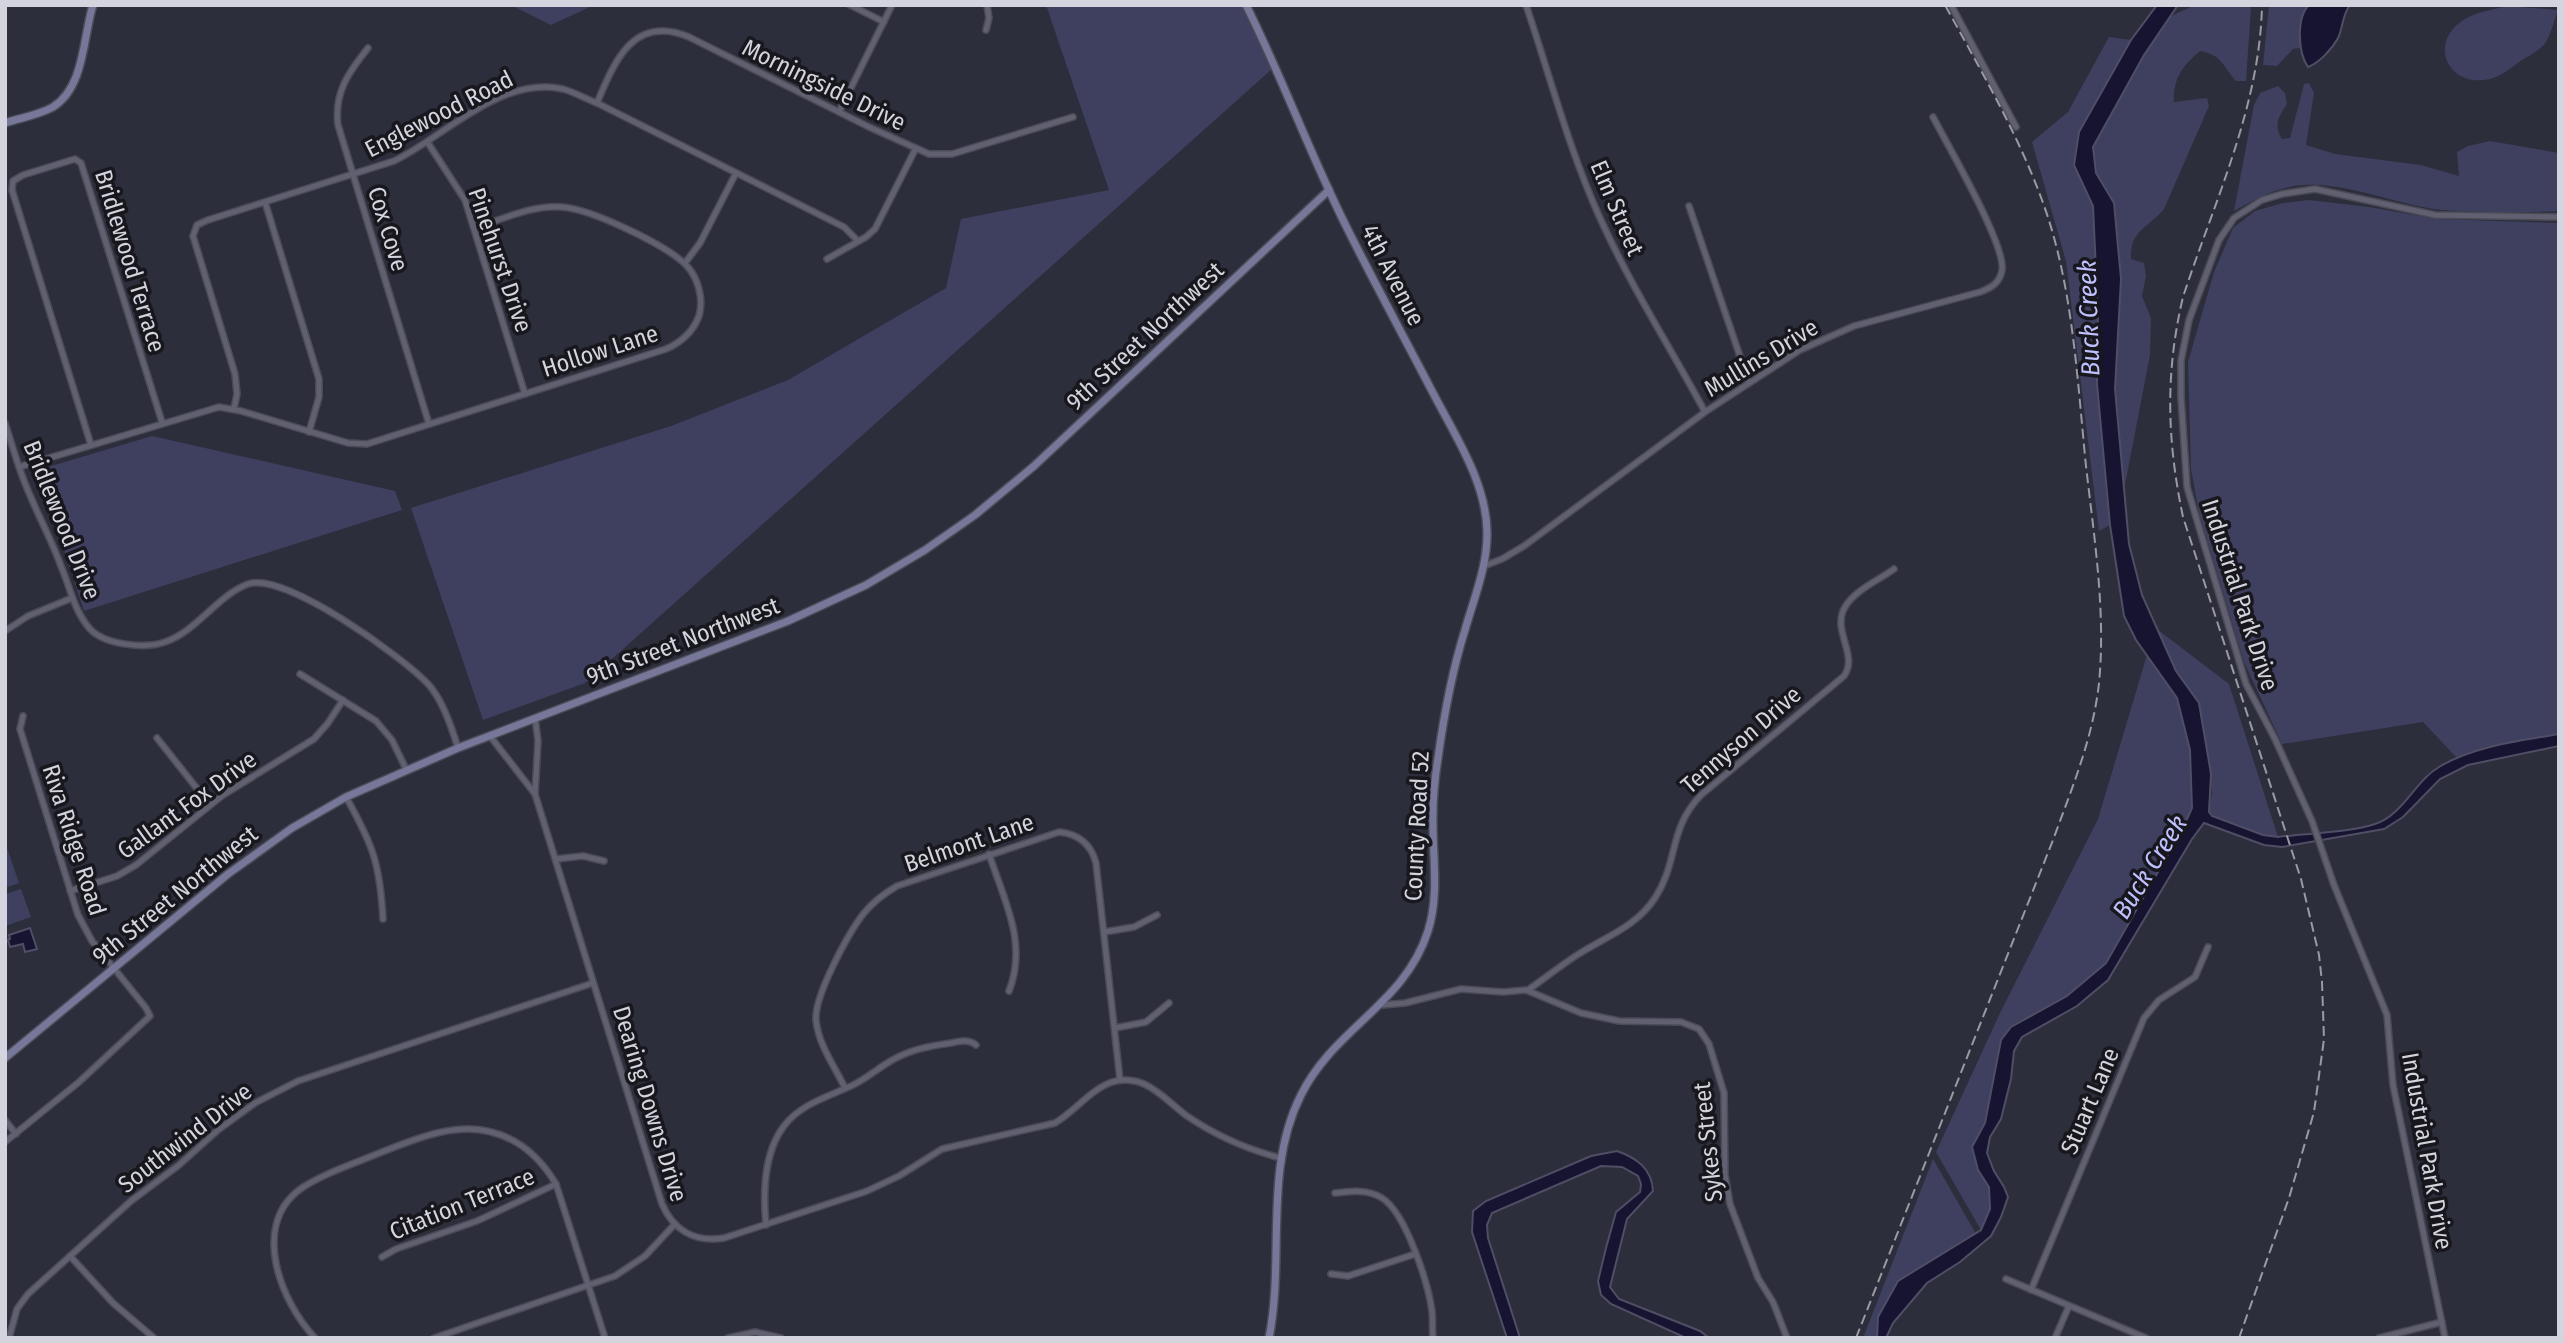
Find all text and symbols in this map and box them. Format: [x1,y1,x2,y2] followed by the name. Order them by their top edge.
[738,33,910,137] street label: Morningside Drive
[360,65,518,163] street label: Englewood Road
[1584,156,1650,260] street label: Elm Street
[89,167,171,355] street label: Bridlewood Terrace
[362,183,414,275] street label: Cox Cove
[462,184,538,336] street label: Pinehurst Drive
[1356,220,1430,330] street label: 4th Avenue
[1061,256,1229,416] street label: 9th Street Northwest
[2071,259,2107,377] water label: Buck Creek
[1699,313,1823,403] street label: Mullins Drive
[538,319,662,383] street label: Hollow Lane
[17,437,107,603] street label: Bridlewood Drive
[2196,496,2284,694] street label: Industrial Park Drive
[583,591,783,691] street label: 9th Street Northwest
[1675,680,1807,800] street label: Tennyson Drive
[112,745,262,865] street label: Gallant Fox Drive
[1399,750,1435,902] street label: County Road 52
[36,761,112,919] street label: Riva Ridge Road
[900,808,1038,878] street label: Belmont Lane
[2106,809,2194,924] water label: Buck Creek
[87,820,263,970] street label: 9th Street Northwest
[607,1003,693,1205] street label: Dearing Downs Drive
[2055,1044,2125,1158] street label: Stuart Lane
[2396,1050,2458,1252] street label: Industrial Park Drive
[113,1077,257,1199] street label: Southwind Drive
[1688,1081,1728,1203] street label: Sykes Street
[386,1162,538,1246] street label: Citation Terrace

